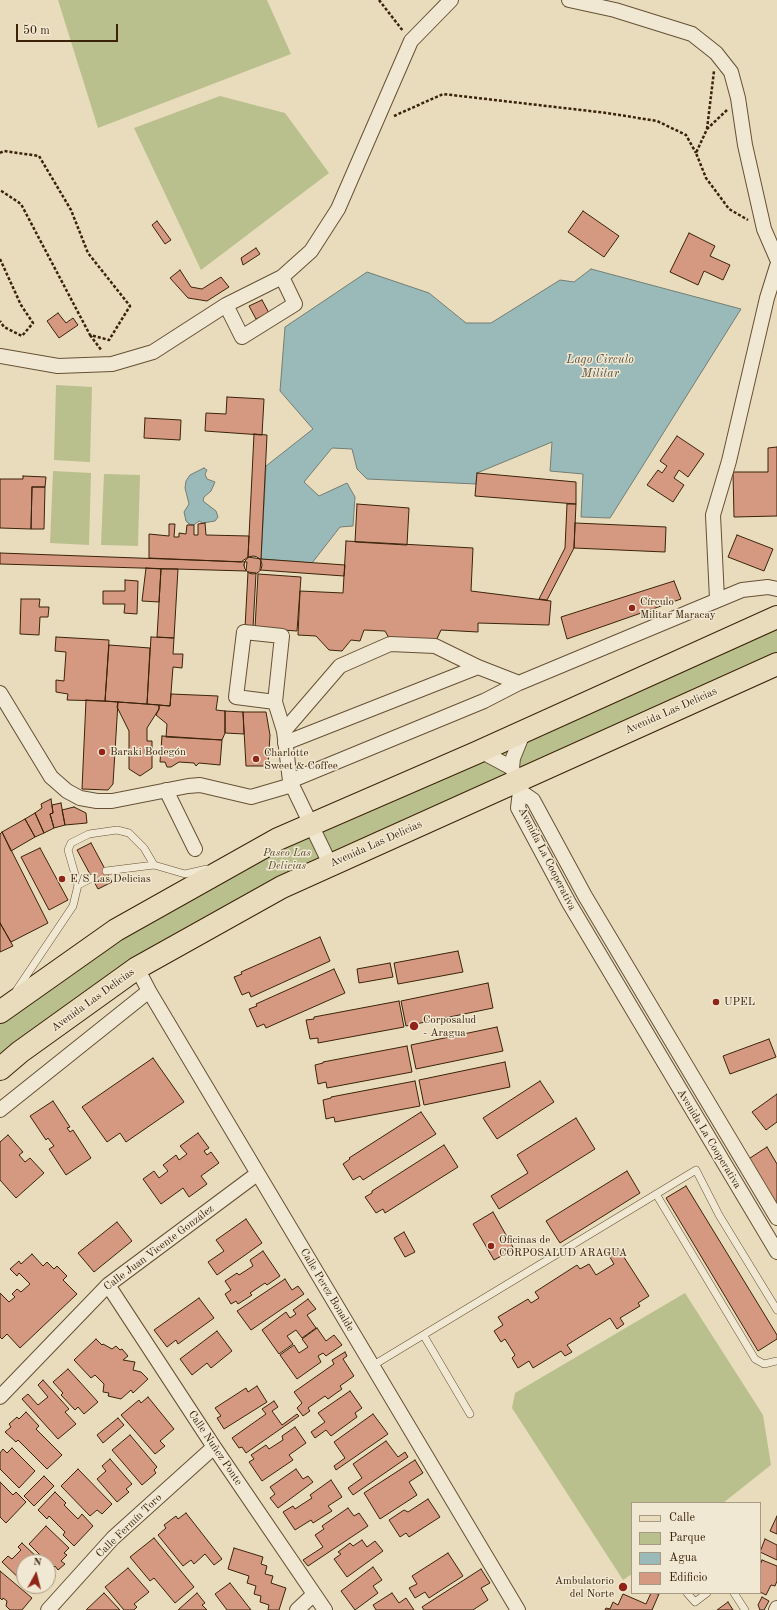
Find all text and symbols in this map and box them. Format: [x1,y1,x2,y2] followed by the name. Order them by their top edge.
[18,16,120,42] scale bar
[23,25,50,37] text: 50 m
[566,353,634,381] water label: Lago Circulo Militar
[640,595,715,621] place label: Círculo Militar Maracay
[627,603,637,613] marker: Círculo Militar Maracay
[623,685,719,737] street label: Avenida Las Delicias
[110,745,186,759] place label: Baraki Bodegón
[264,746,338,772] place label: Charlotte Sweet & Coffee
[97,747,107,757] marker: Baraki Bodegón
[251,754,261,764] marker: Charlotte Sweet & Coffee
[515,805,579,913] street label: Avenida La Cooperativa
[328,818,424,870] street label: Avenida Las Delicias
[263,846,311,872] park label: Paseo Las Delicias
[70,872,151,886] place label: E/S Las Delicias
[57,874,67,884] marker: E/S Las Delicias
[49,965,137,1035] street label: Avenida Las Delicias
[724,995,755,1009] place label: UPEL
[711,997,721,1007] marker: UPEL
[423,1013,476,1039] place label: Corposalud - Aragua
[408,1020,420,1032] marker: Corposalud - Aragua
[674,1087,744,1191] street label: Avenida La Cooperativa
[101,1202,217,1294] street label: Calle Juan Vicente González
[499,1233,627,1259] place label: Oficinas de CORPOSALUD ARAGUA
[486,1241,496,1251] marker: Oficinas de CORPOSALUD ARAGUA
[297,1246,357,1334] street label: Calle Perez Bonalde
[185,1408,245,1488] street label: Calle Nuñez Ponte
[93,1491,165,1561] street label: Calle Fermín Toro
[631,1502,761,1594] legend
[669,1512,695,1524] text: Calle
[669,1532,705,1544] text: Parque
[669,1552,697,1564] text: Agua
[16,1554,56,1594] north arrow
[33,1557,42,1569] text: N
[669,1572,708,1584] text: Edificio
[555,1574,614,1600] place label: Ambulatorio del Norte
[617,1581,629,1593] marker: Ambulatorio del Norte

